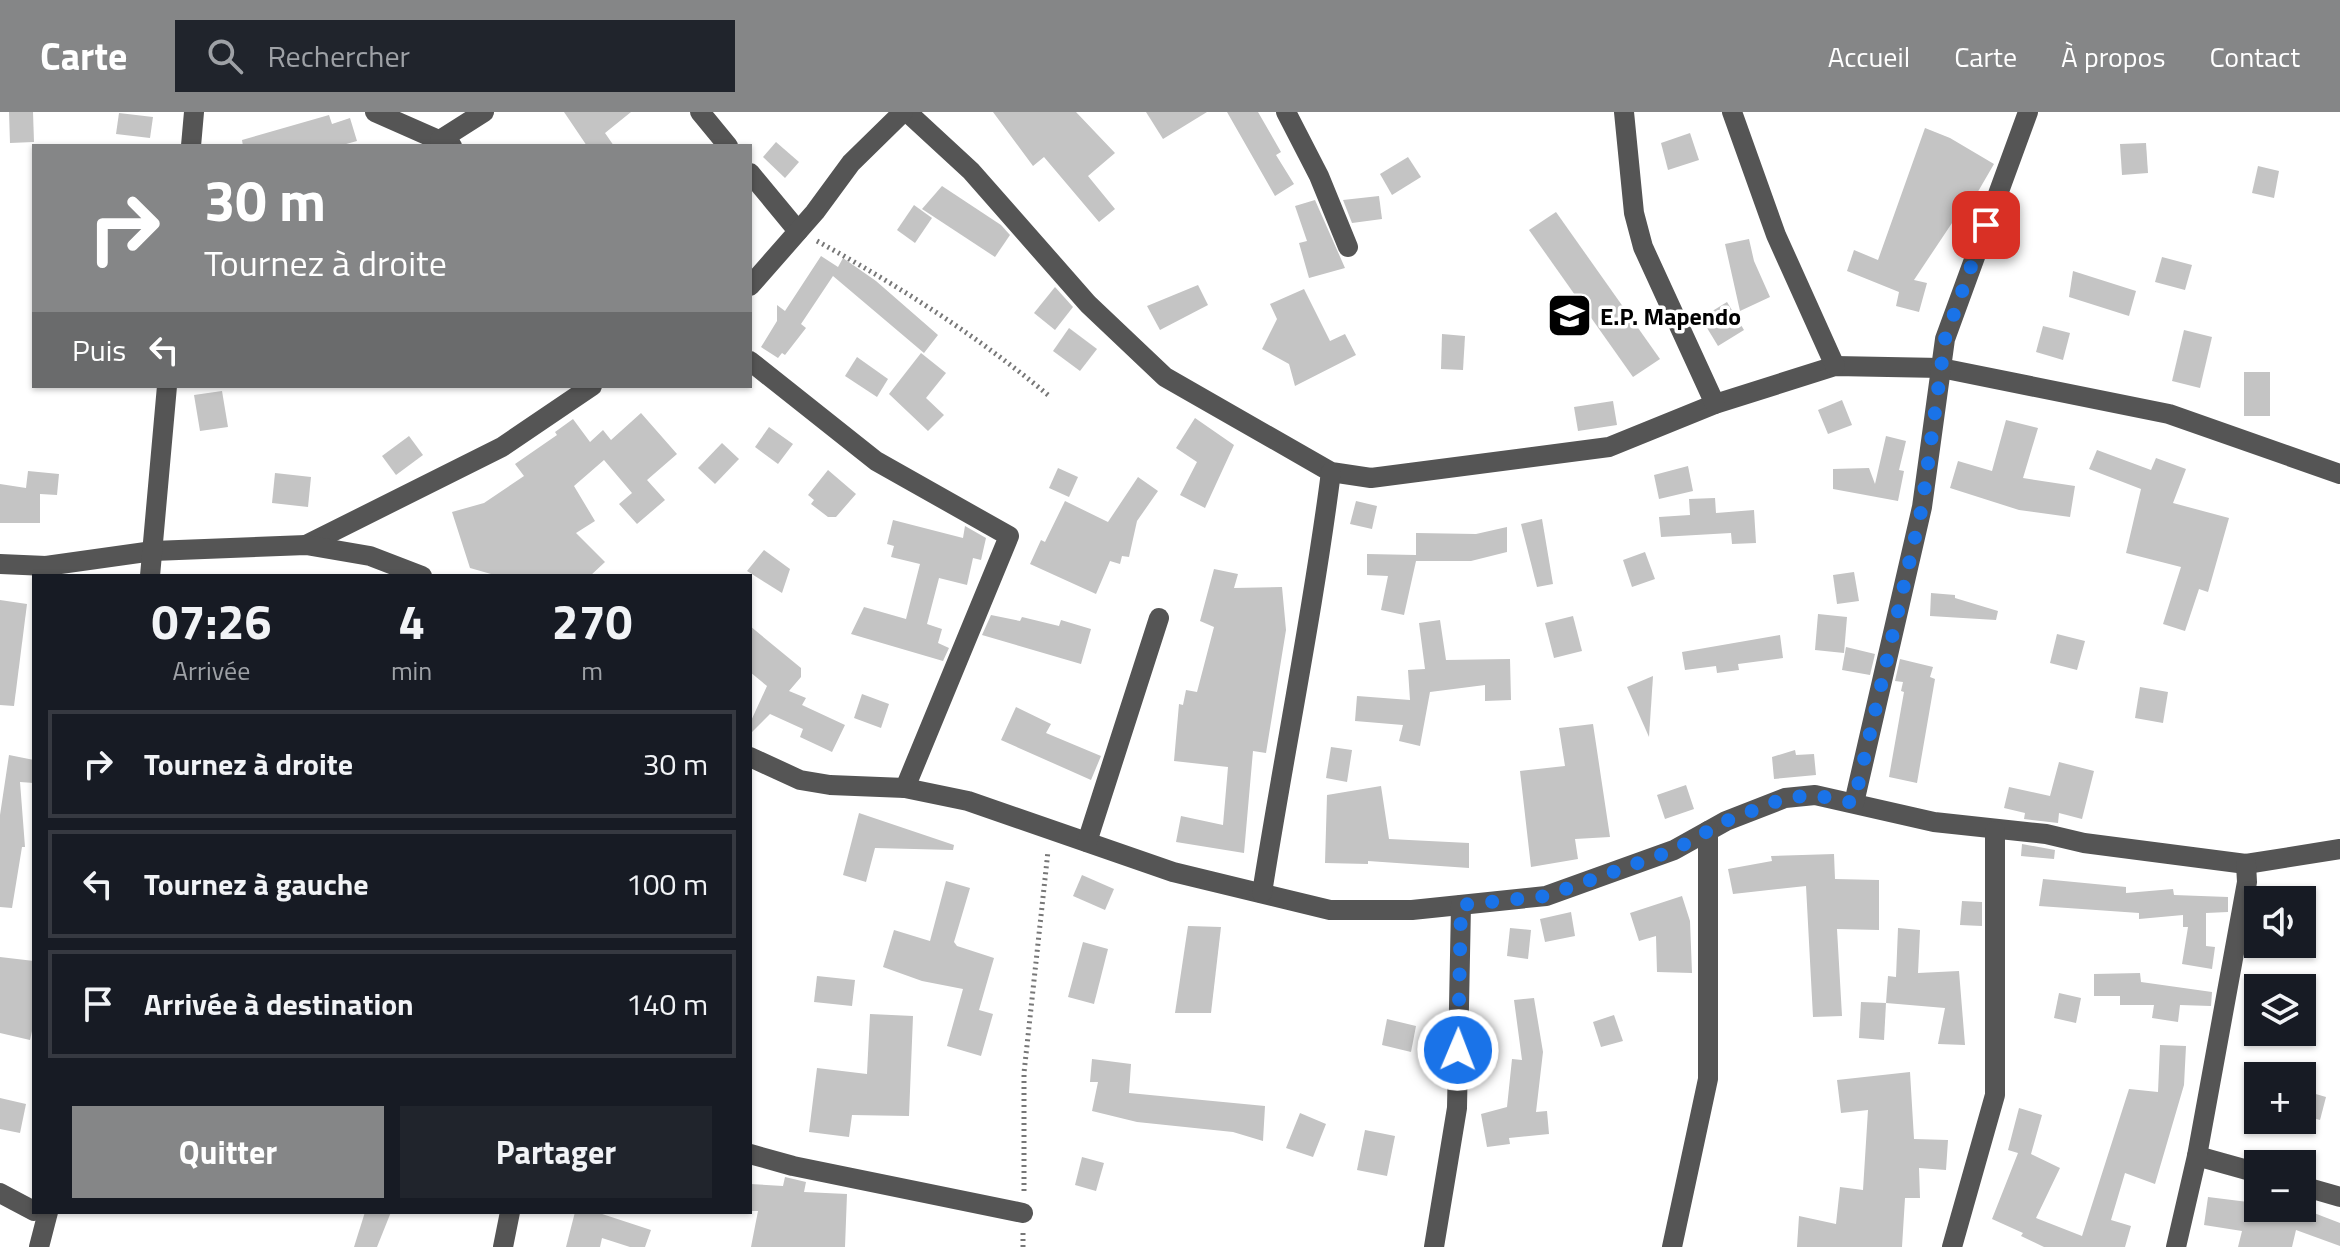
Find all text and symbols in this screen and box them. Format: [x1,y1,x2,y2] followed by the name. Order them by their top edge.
[175,20,735,92] search box
[40,27,127,85] text: Carte
[267,33,410,79] text: Rechercher
[203,34,247,78] icon: search
[1828,35,1910,78] text: Accueil
[1954,35,2017,78] text: Carte
[2061,35,2165,78] text: À propos
[2209,35,2300,78] text: Contact
[204,158,326,243] text: 30 m
[72,176,176,280] icon: right
[1952,191,2020,259] pin
[1964,203,2008,247] icon: arrive
[204,235,447,290] text: Tournez à droite
[1545,292,1593,340] school or university icon: E.P. Mapendo
[1600,298,1741,334] place label: E.P. Mapendo
[72,327,126,373] text: Puis
[142,328,186,372] icon: left
[152,585,271,658] text: 07:26
[398,585,425,658] text: 4
[552,585,632,658] text: 270
[173,651,250,690] text: Arrivée
[391,651,432,690] text: min
[581,651,603,690] text: m
[144,741,353,787] text: Tournez à droite
[643,741,708,787] text: 30 m
[76,742,120,786] icon: right
[144,861,369,907] text: Tournez à gauche
[626,861,708,907] text: 100 m
[76,862,120,906] icon: left
[2244,886,2316,1222] map controls
[2244,886,2316,958] button: sound
[2244,974,2316,1046] button: layers
[144,981,414,1027] text: Arrivée à destination
[626,981,708,1027] text: 140 m
[76,982,120,1026] icon: arrive
[1416,1008,1500,1092] position arrow
[2244,1062,2316,1134] button: +
[72,1106,384,1198] button: Quitter
[400,1106,712,1198] button: Partager
[2244,1150,2316,1222] button: −

